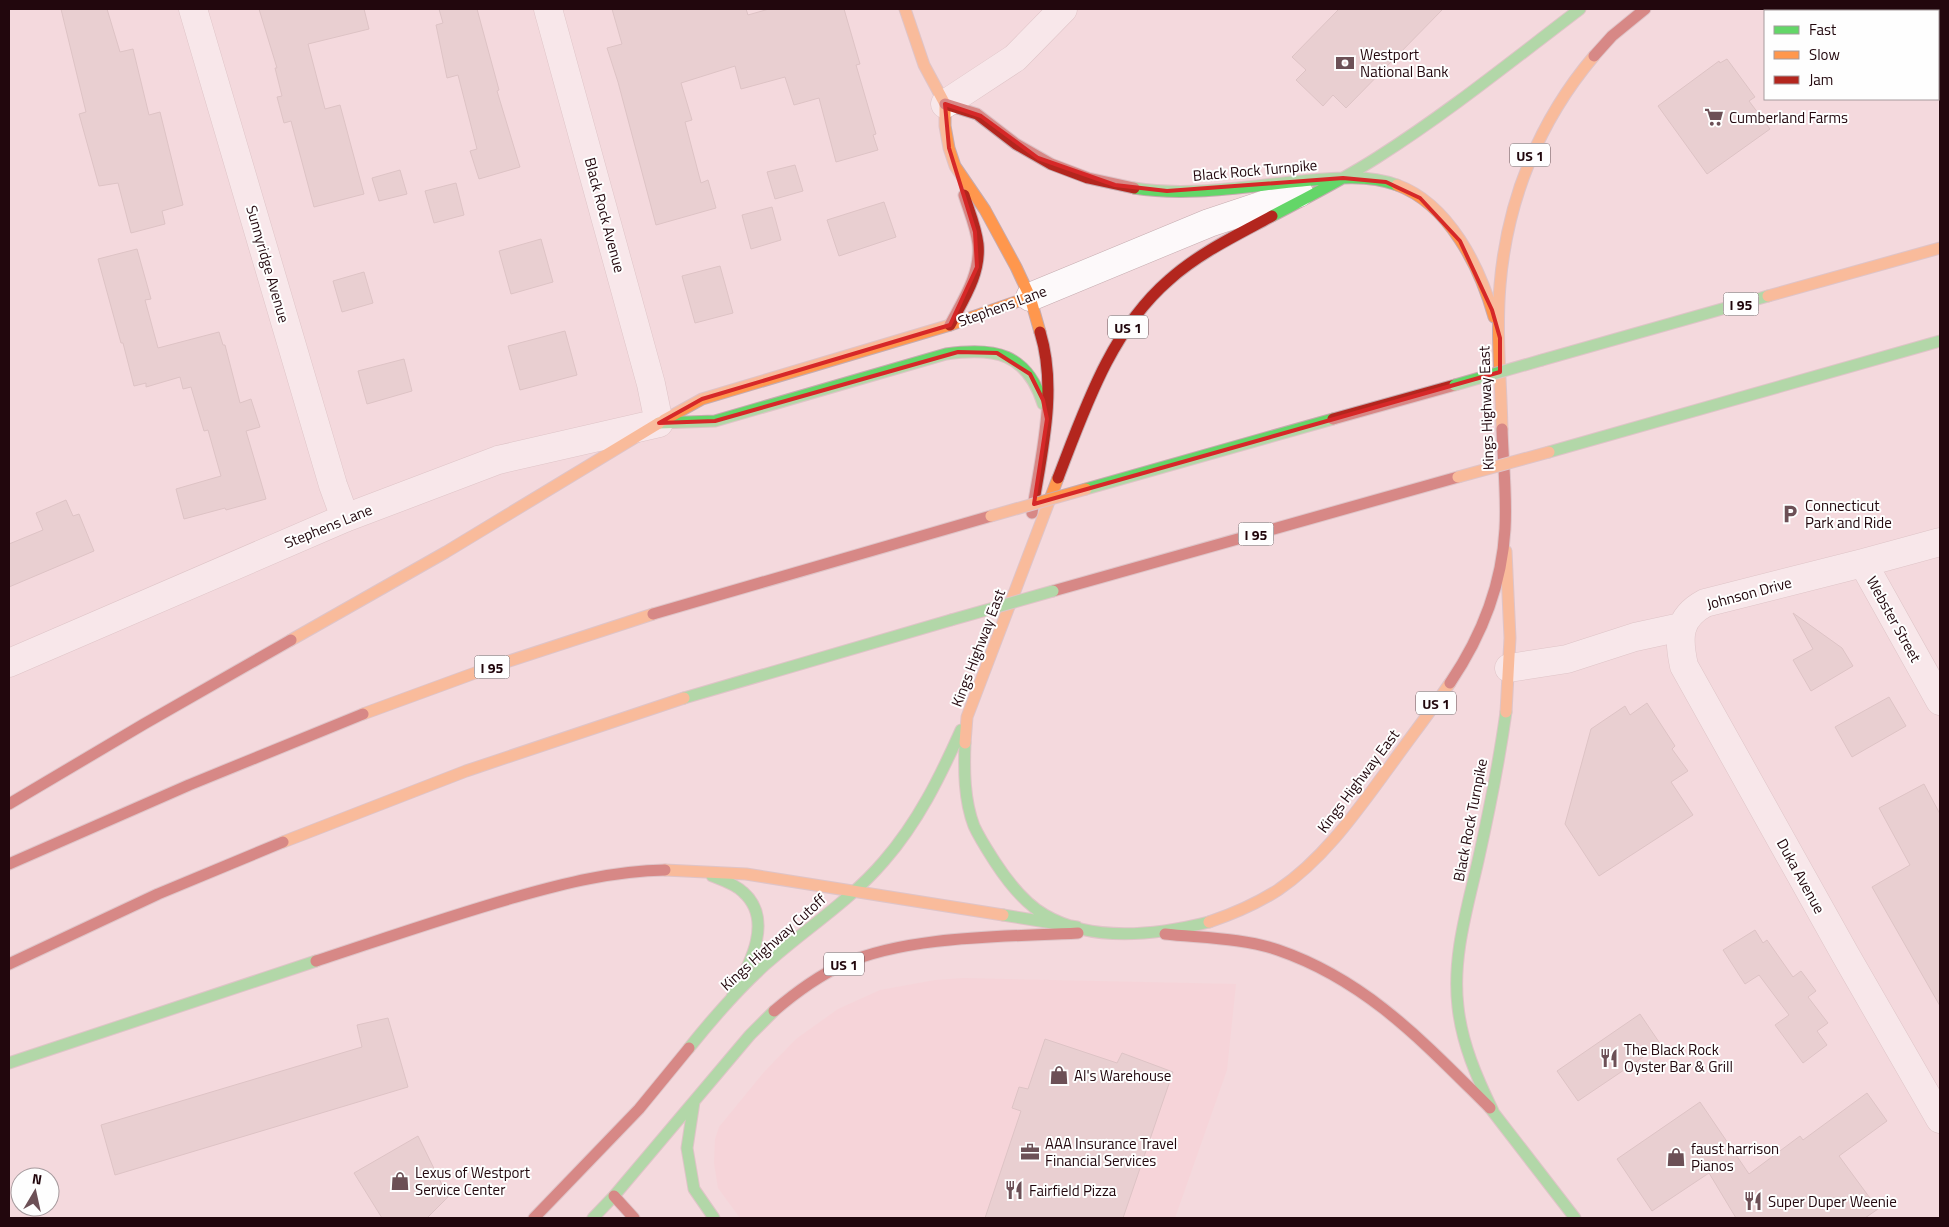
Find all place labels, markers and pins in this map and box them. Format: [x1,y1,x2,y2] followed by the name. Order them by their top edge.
[1360,43,1448,83] place label: Westport National Bank
[1334,52,1356,74] bank icon: Westport National Bank
[1703,106,1725,128] supermarket icon: Cumberland Farms
[1729,106,1848,129] place label: Cumberland Farms
[1805,494,1892,534] place label: Connecticut Park and Ride
[1779,503,1801,525] parking icon: Connecticut Park and Ride
[1624,1038,1733,1078] place label: The Black Rock Oyster Bar & Grill
[1598,1047,1620,1069] restaurant icon: The Black Rock Oyster Bar & Grill
[1048,1064,1070,1086] shop icon: Al's Warehouse
[1074,1064,1171,1087] place label: Al's Warehouse
[1045,1132,1177,1172] place label: AAA Insurance Travel Financial Services
[1691,1137,1779,1177] place label: faust harrison Pianos
[1019,1141,1041,1163] office icon: AAA Insurance Travel Financial Services
[1665,1146,1687,1168] shop icon: faust harrison Pianos
[415,1161,531,1201] place label: Lexus of Westport Service Center
[389,1170,411,1192] shop icon: Lexus of Westport Service Center
[1003,1179,1025,1201] restaurant icon: Fairfield Pizza
[1029,1179,1117,1202] place label: Fairfield Pizza
[1742,1190,1764,1212] restaurant icon: Super Duper Weenie
[1768,1190,1897,1213] place label: Super Duper Weenie

